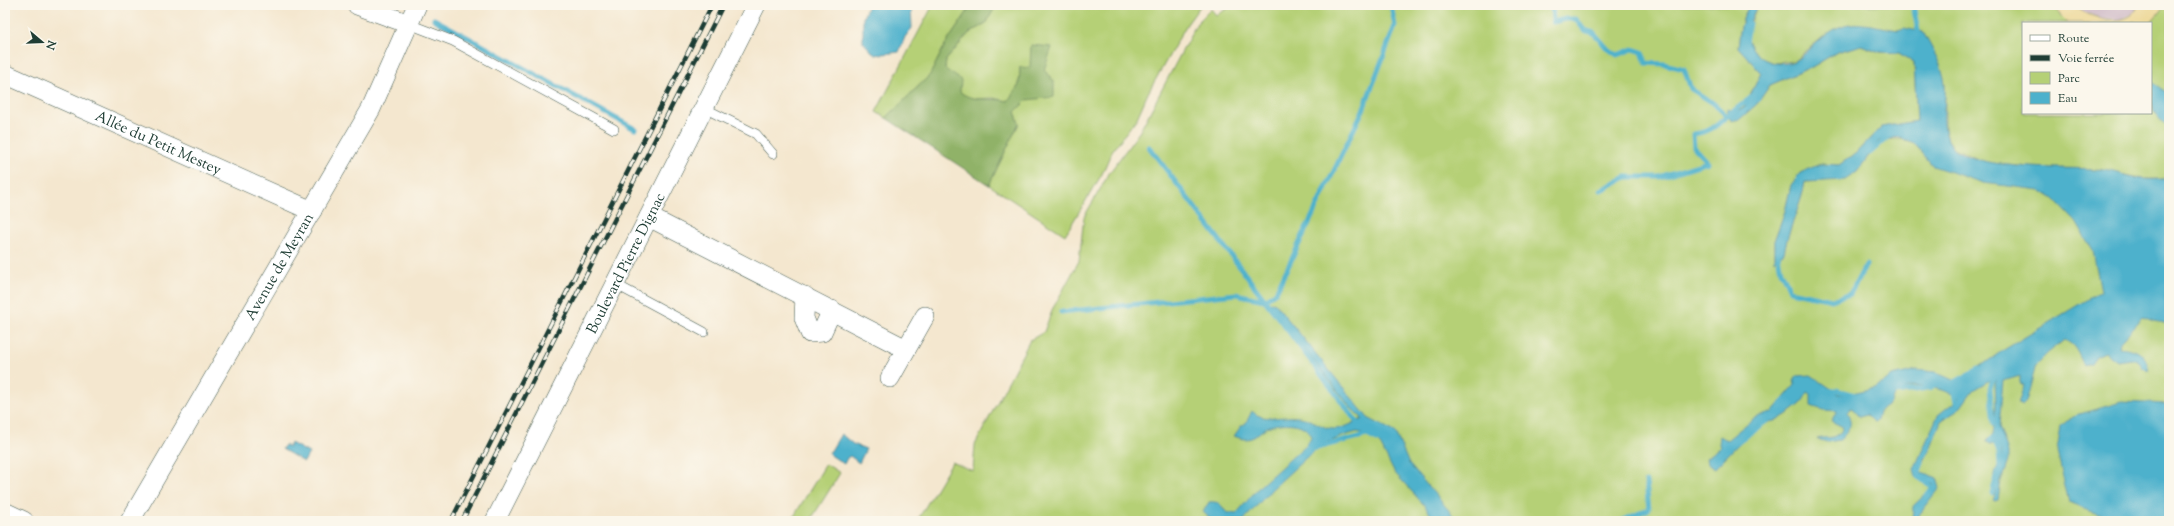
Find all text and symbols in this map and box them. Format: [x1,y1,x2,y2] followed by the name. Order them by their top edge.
[22,22,62,62] north arrow
[2022,22,2152,114] legend
[2058,30,2090,48] text: Route
[41,37,60,52] text: N
[2058,50,2115,68] text: Voie ferrée
[2058,70,2080,88] text: Parc
[2058,90,2078,108] text: Eau
[91,107,225,181] street label: Allée du Petit Mestey
[582,189,671,338] street label: Boulevard Pierre Dignac
[241,209,320,325] street label: Avenue de Meyran

